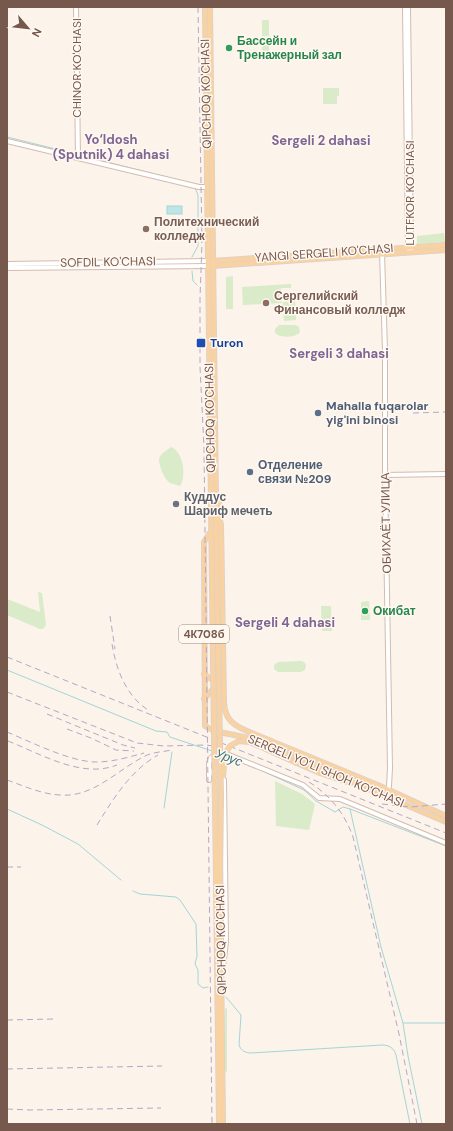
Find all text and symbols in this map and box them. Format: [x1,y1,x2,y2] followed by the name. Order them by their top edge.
[8,8,48,48] north arrow
[69,18,85,118] street label: CHINOR KO'CHASI
[29,26,45,40] text: N
[237,33,342,63] place label: Бассейн и Тренажерный зал
[197,39,215,149] street label: QIPCHOQ KO'CHASI
[224,43,234,53] marker: Бассейн и Тренажерный зал
[53,131,169,163] district label: Yo‘ldosh (Sputnik) 4 dahasi
[271,132,371,149] district label: Sergeli 2 dahasi
[402,140,418,246] street label: LUTFKOR KO'CHASI
[154,214,259,244] place label: Политехнический колледж
[141,224,151,234] marker: Политехнический колледж
[254,240,394,266] street label: YANGI SERGELI KO'CHASI
[60,253,156,271] street label: SOFDIL KO'CHASI
[274,288,406,318] place label: Сергелийский Финансовый колледж
[261,298,271,308] marker: Сергелийский Финансовый колледж
[210,335,244,351] place label: Turon
[195,337,207,349] marker: Turon
[289,345,389,362] district label: Sergeli 3 dahasi
[201,363,219,473] street label: QIPCHOQ KO'CHASI
[326,398,428,428] place label: Mahalla fuqarolar yig'ini binosi
[313,408,323,418] marker: Mahalla fuqarolar yig'ini binosi
[258,457,332,487] place label: Отделение связи №209
[245,467,255,477] marker: Отделение связи №209
[377,472,395,574] street label: ОБИХАЁТ УЛИЦА
[184,489,273,519] place label: Куддус Шариф мечеть
[171,499,181,509] marker: Куддус Шариф мечеть
[373,603,416,619] place label: Окибат
[360,606,370,616] marker: Окибат
[235,614,335,631] district label: Sergeli 4 dahasi
[179,625,229,643] road number: 4К708б
[245,731,407,811] street label: SERGELI YO‘LI SHOH KO‘CHASI
[212,744,245,771] water label: Урус
[212,885,230,995] street label: QIPCHOQ KO'CHASI

